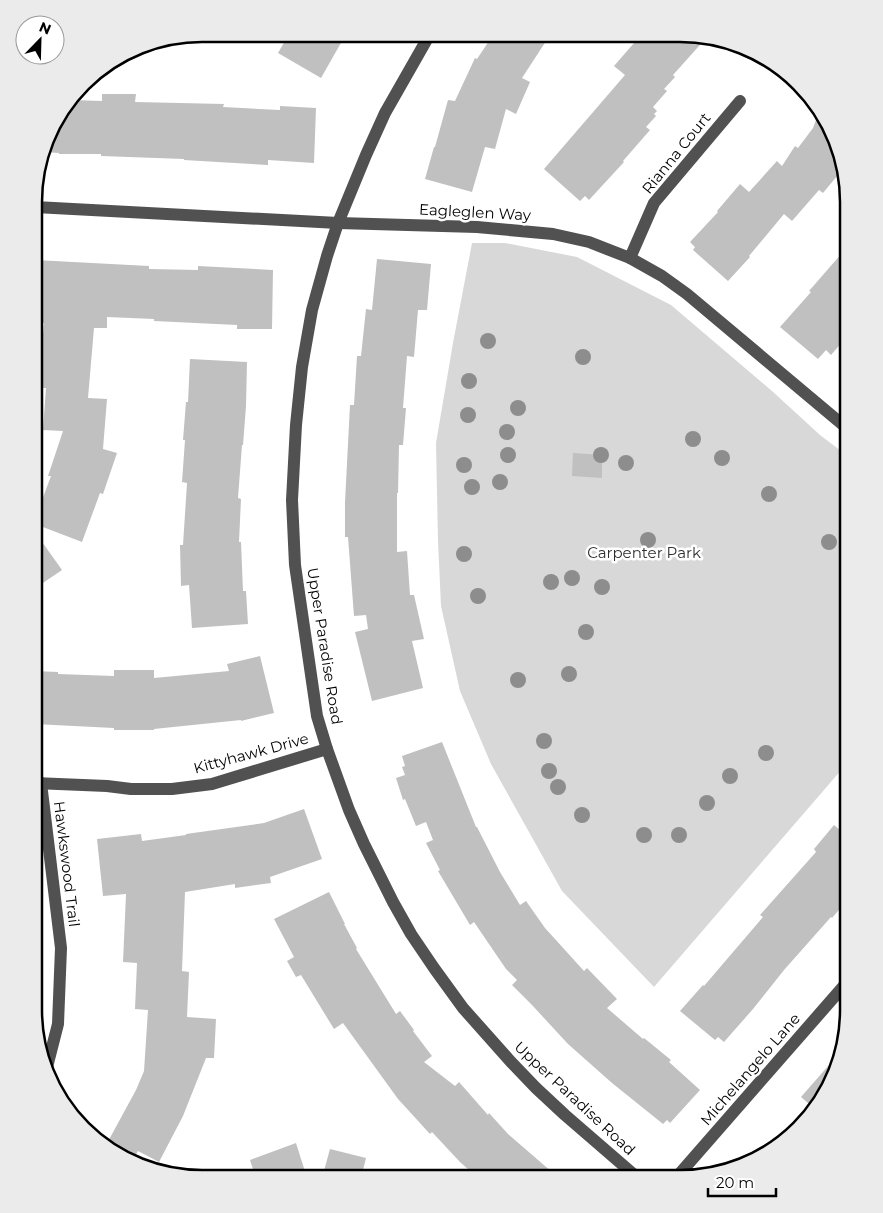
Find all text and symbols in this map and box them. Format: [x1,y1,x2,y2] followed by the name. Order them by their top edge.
[15,15,65,65] north arrow
[36,18,54,39] text: N
[637,109,715,197] street label: Rianna Court
[419,200,532,224] street label: Eagleglen Way
[587,543,701,562] park label: Carpenter Park
[303,566,347,726] street label: Upper Paradise Road
[191,729,311,777] street label: Kittyhawk Drive
[50,800,84,928] street label: Hawkswood Trail
[696,1009,804,1129] street label: Michelangelo Lane
[511,1037,639,1159] street label: Upper Paradise Road
[708,1166,776,1198] scale bar
[716,1173,754,1192] text: 20 m

